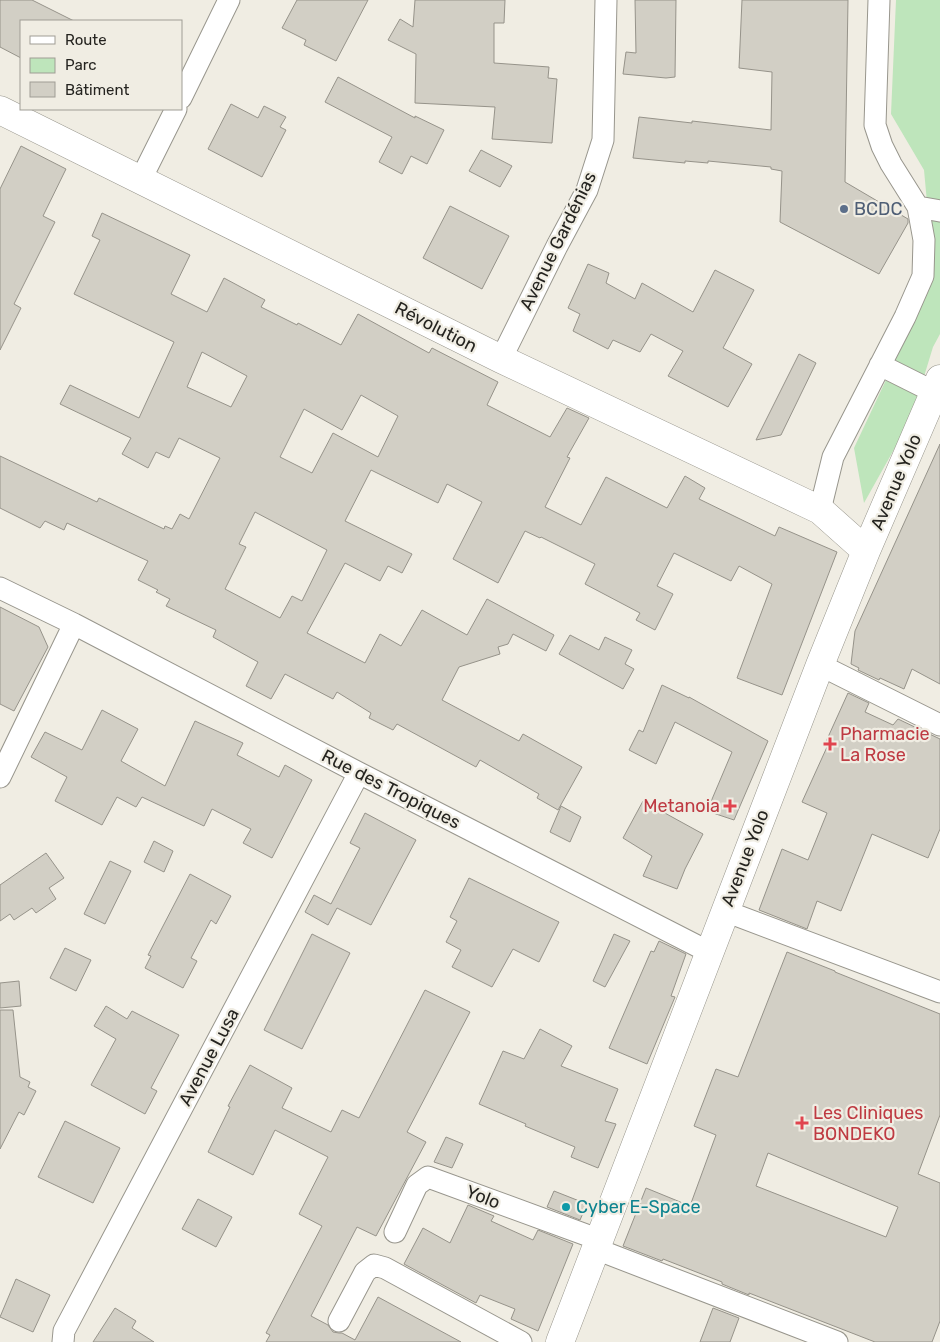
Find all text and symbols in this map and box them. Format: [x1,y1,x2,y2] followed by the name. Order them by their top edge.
[20,20,182,110] legend
[65,31,107,49] text: Route
[65,56,97,74] text: Parc
[65,81,129,99] text: Bâtiment
[515,168,601,314] street label: Avenue Gardénias
[854,198,902,220] place label: BCDC
[838,203,850,215] marker: BCDC
[391,297,481,357] street label: Révolution
[866,431,926,533] street label: Avenue Yolo
[840,723,930,766] place label: Pharmacie La Rose
[824,738,836,750] marker: Pharmacie La Rose
[318,744,464,834] street label: Rue des Tropiques
[643,795,720,817] place label: Metanoia
[724,800,736,812] marker: Metanoia
[716,806,774,910] street label: Avenue Yolo
[174,1004,244,1110] street label: Avenue Lusa
[813,1102,923,1145] place label: Les Cliniques BONDEKO
[795,1116,809,1130] marker: Les Cliniques BONDEKO
[463,1180,503,1214] street label: Yolo
[576,1196,700,1218] place label: Cyber E-Space
[560,1201,572,1213] marker: Cyber E-Space

